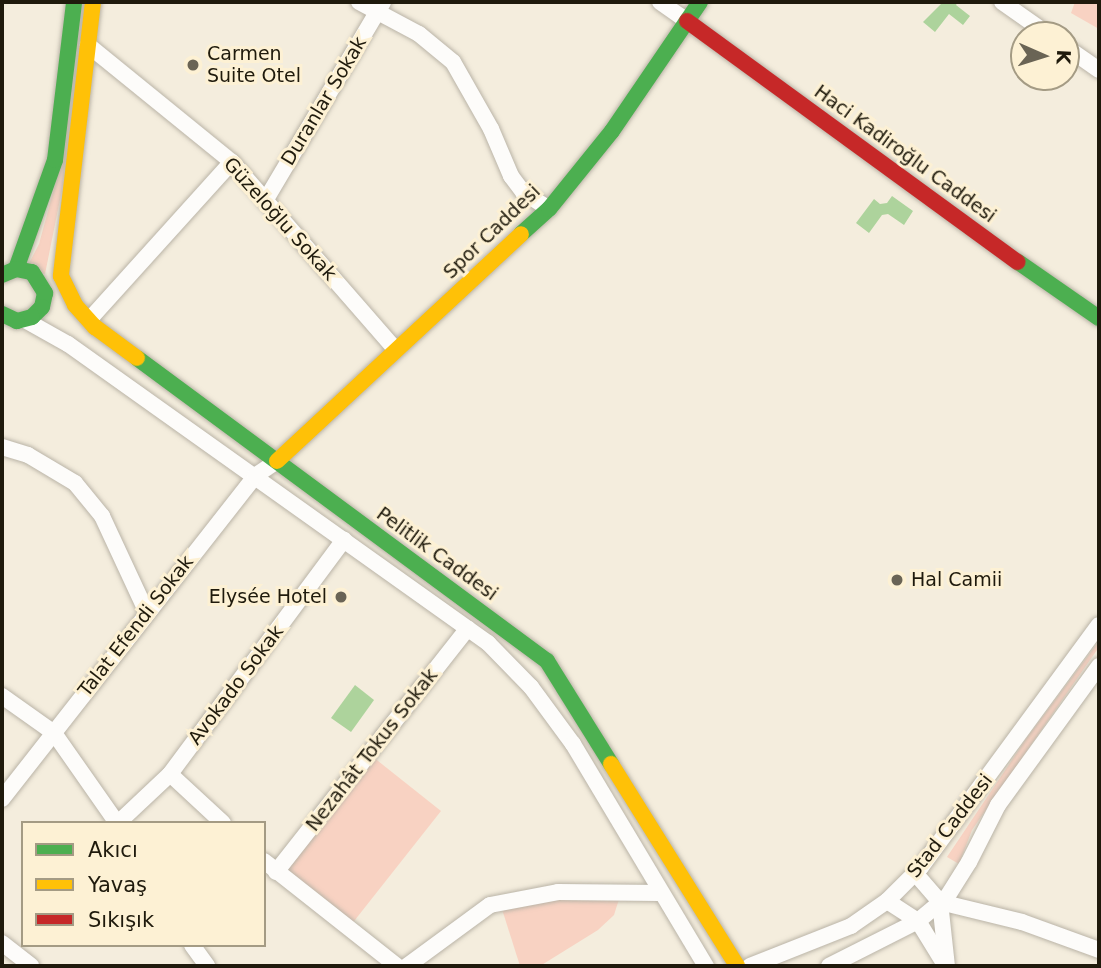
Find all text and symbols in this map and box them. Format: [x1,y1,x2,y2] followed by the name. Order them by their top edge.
[1010,21,1080,91] north arrow
[277,33,371,169] street label: Duranlar Sokak
[207,43,301,87] place label: Carmen Suite Otel
[1053,49,1075,65] text: K
[185,57,201,73] marker: Carmen Suite Otel
[810,80,1000,228] street label: Haci Kadiroğlu Caddesi
[219,153,341,285] street label: Güzeloğlu Sokak
[439,180,545,284] street label: Spor Caddesi
[372,502,502,606] street label: Pelitlik Caddesi
[74,551,198,701] street label: Talat Efendi Sokak
[911,569,1002,591] place label: Hal Camii
[889,572,905,588] marker: Hal Camii
[209,586,327,608] place label: Elysée Hotel
[333,589,349,605] marker: Elysée Hotel
[184,621,288,749] street label: Avokado Sokak
[301,664,443,836] street label: Nezahât Tokus Sokak
[902,770,998,882] street label: Stad Caddesi
[21,821,266,947] legend
[88,838,138,862] text: Akıcı
[88,873,147,897] text: Yavaş
[88,908,154,932] text: Sıkışık

